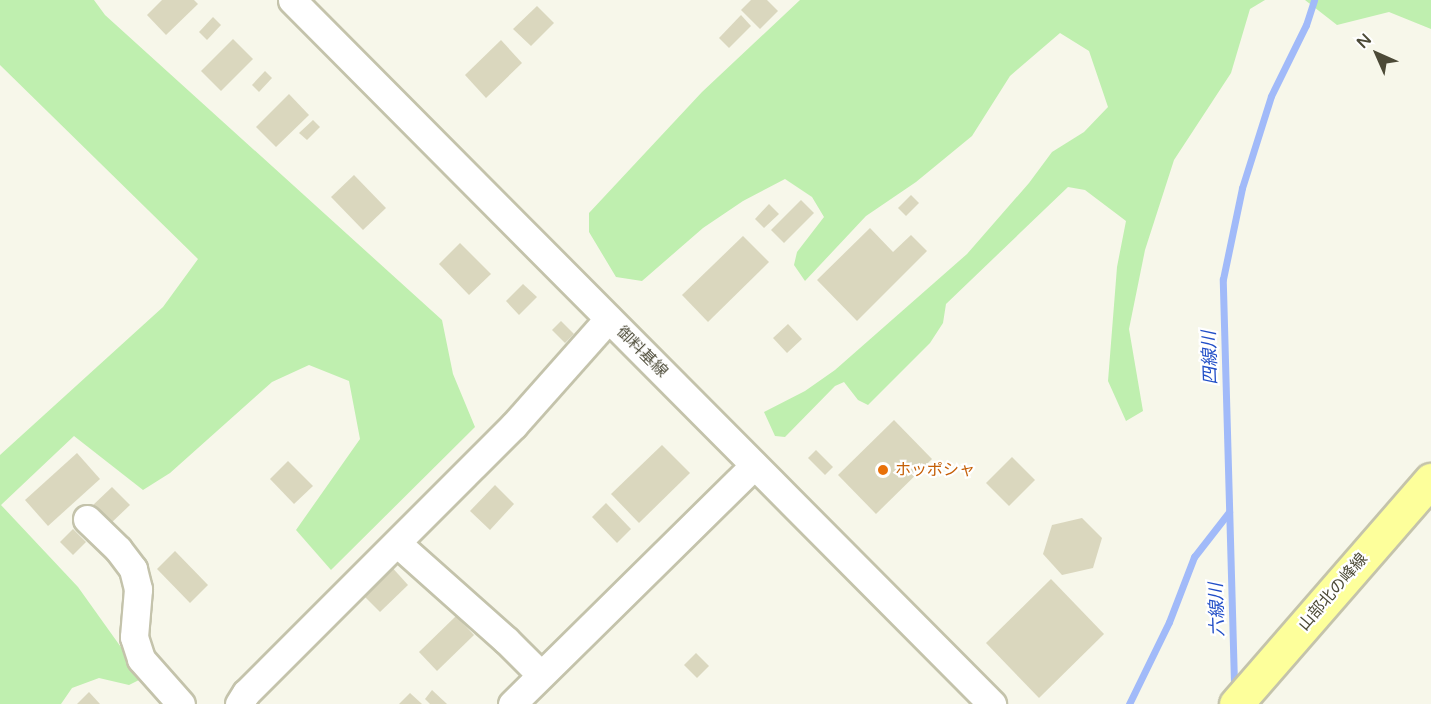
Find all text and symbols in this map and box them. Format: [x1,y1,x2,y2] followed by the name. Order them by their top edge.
[1347,24,1407,84] north arrow
[1353,30,1376,53] text: N
[613,323,671,381] street label: 御料基線
[1198,331,1222,385] water label: 四線川
[895,460,975,480] place label: ホッポシャ
[876,463,890,477] marker: ホッポシャ
[1294,549,1372,635] street label: 山部北の峰線
[1205,583,1229,637] water label: 六線川

